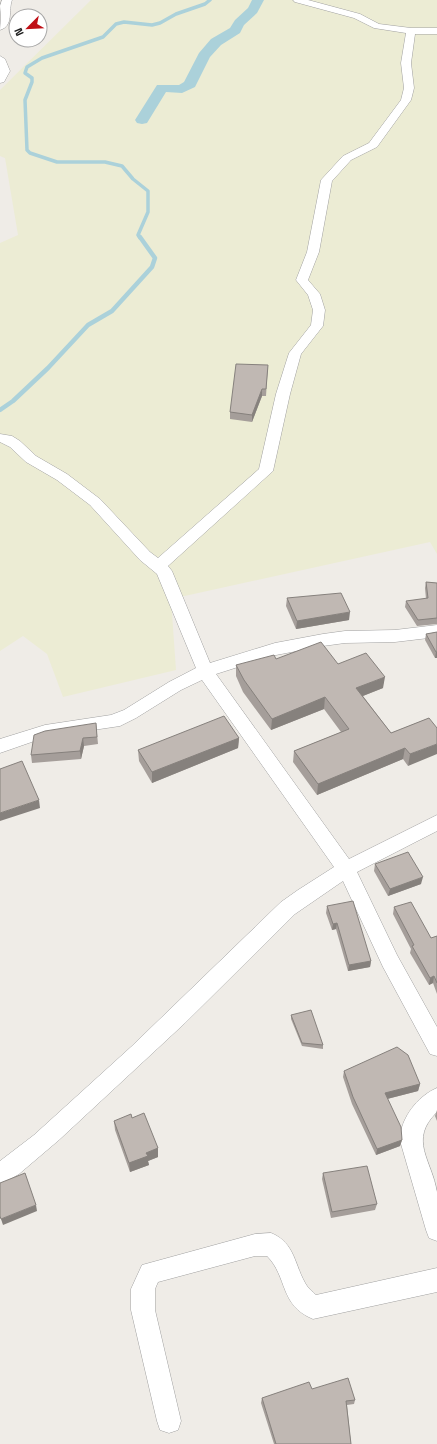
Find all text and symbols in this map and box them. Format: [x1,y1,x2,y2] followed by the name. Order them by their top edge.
[8,8,48,48] north arrow
[11,26,27,38] text: N

